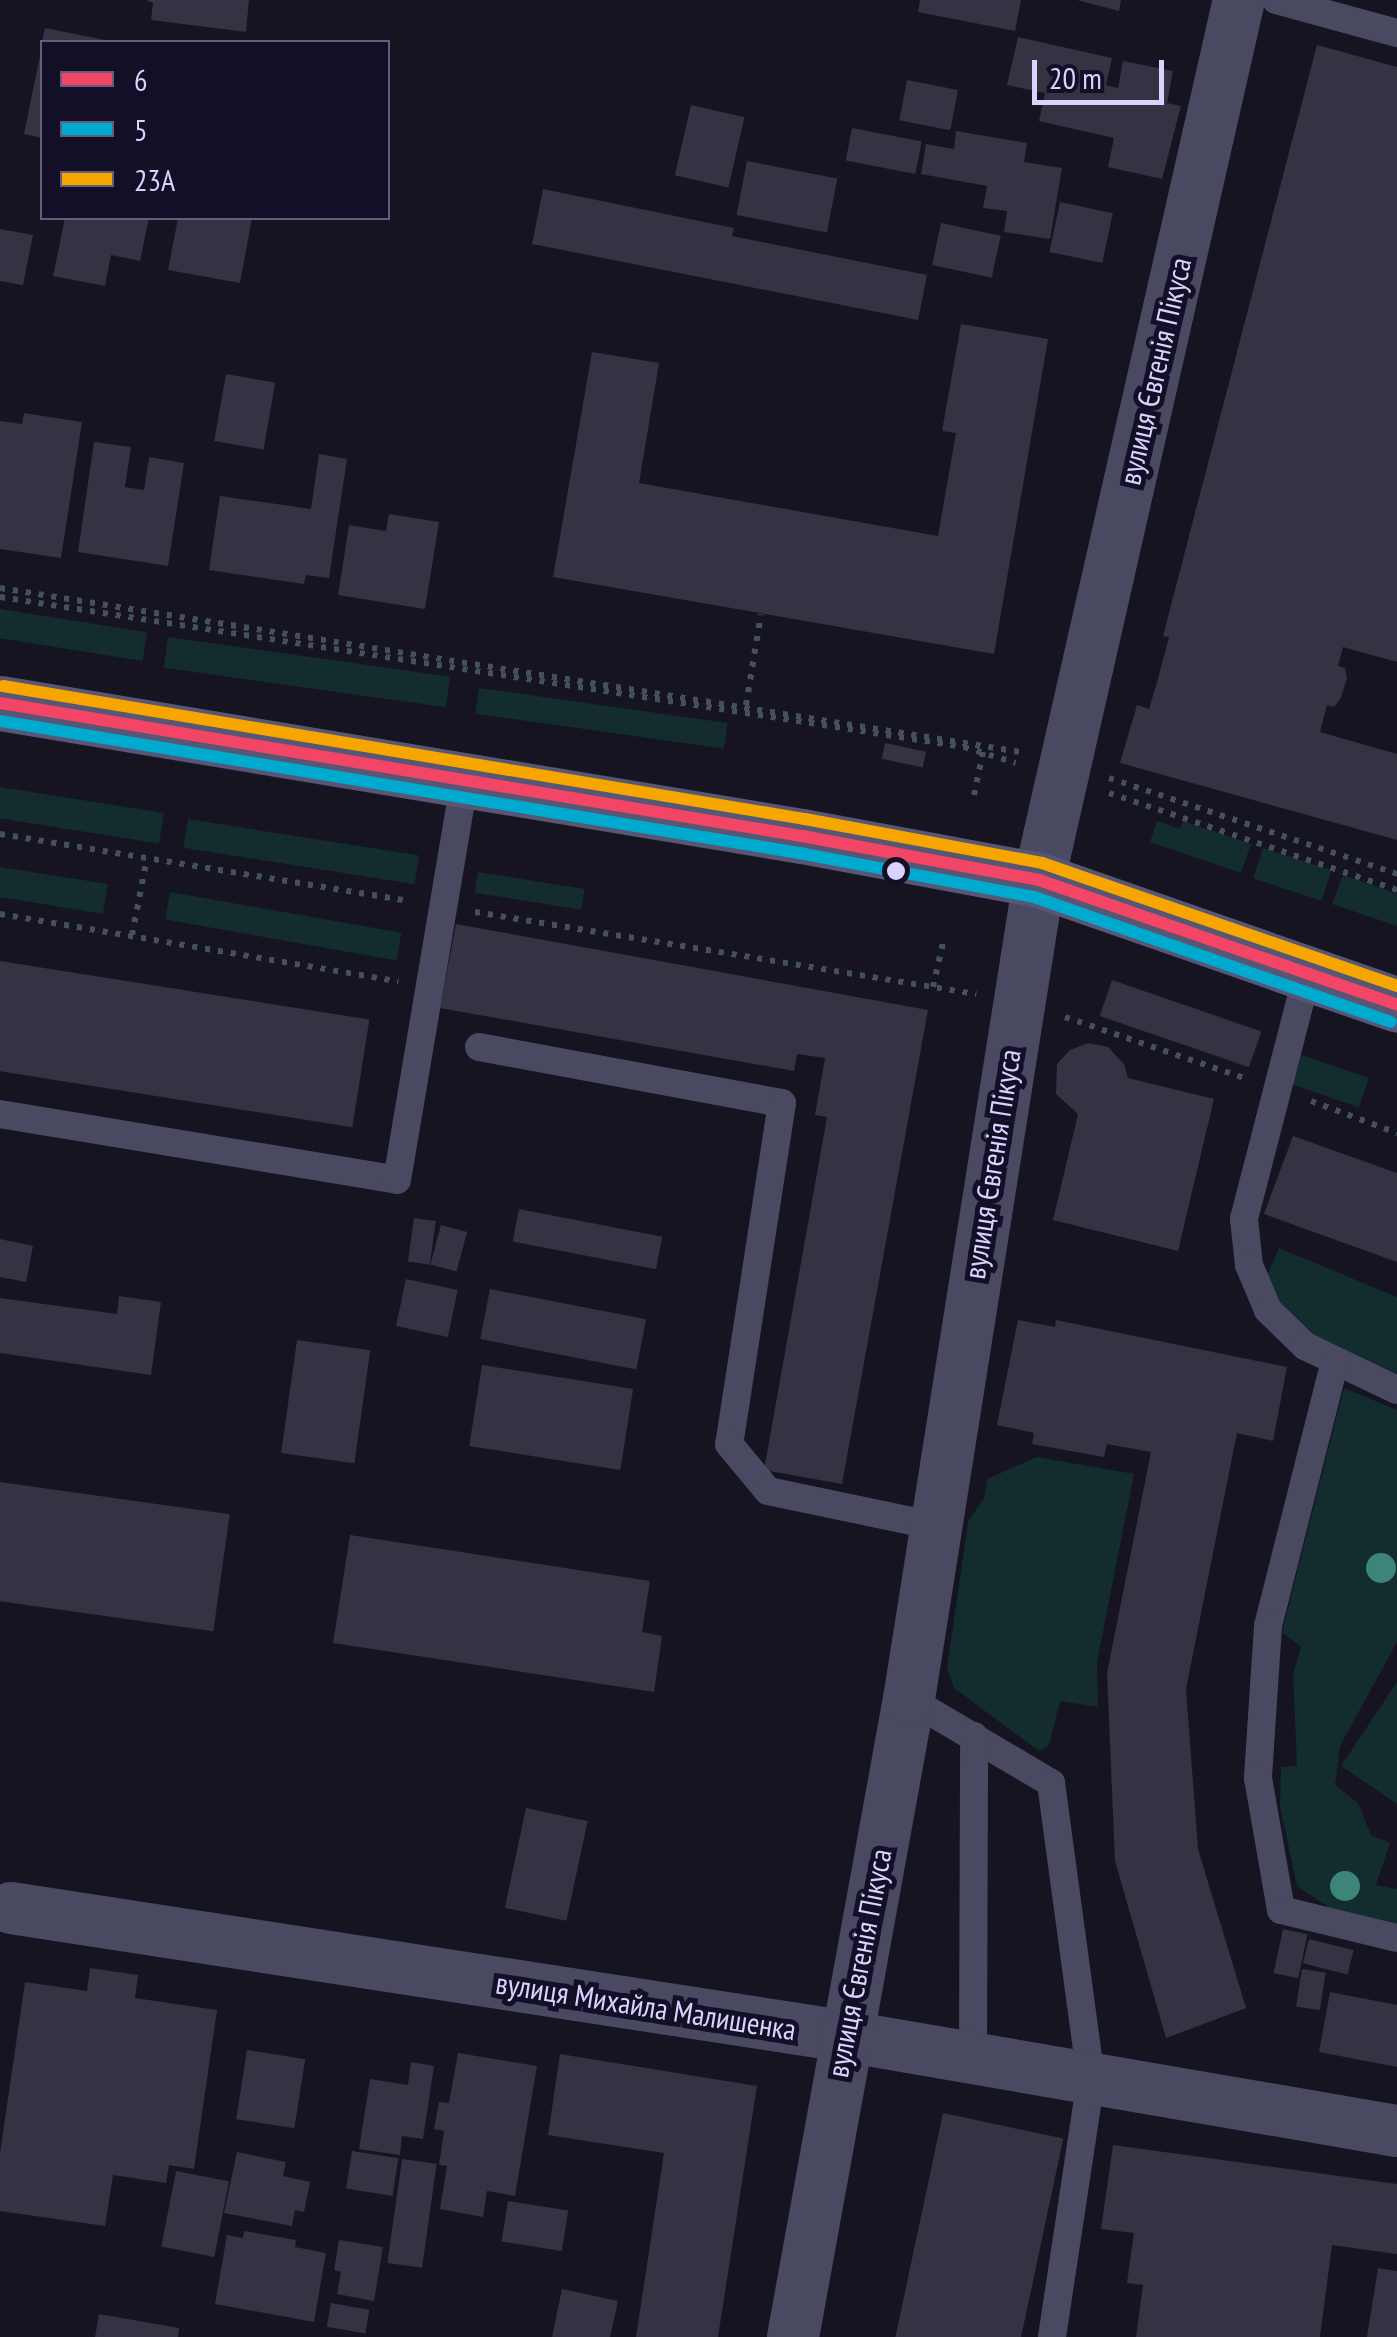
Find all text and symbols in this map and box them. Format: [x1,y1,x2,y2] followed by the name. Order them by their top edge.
[40,40,390,220] legend
[1037,40,1170,102] scale bar
[1049,58,1102,97] text: 20 m
[134,60,148,99] text: 6
[134,110,148,149] text: 5
[134,160,175,199] text: 23А
[1111,254,1199,488] street label: вулиця Євгенія Пікуса
[886,861,906,881] unlabelled marker
[956,1047,1028,1281] street label: вулиця Євгенія Пікуса
[819,1846,899,2080] street label: вулиця Євгенія Пікуса
[493,1964,799,2048] street label: вулиця Михайла Малишенка

